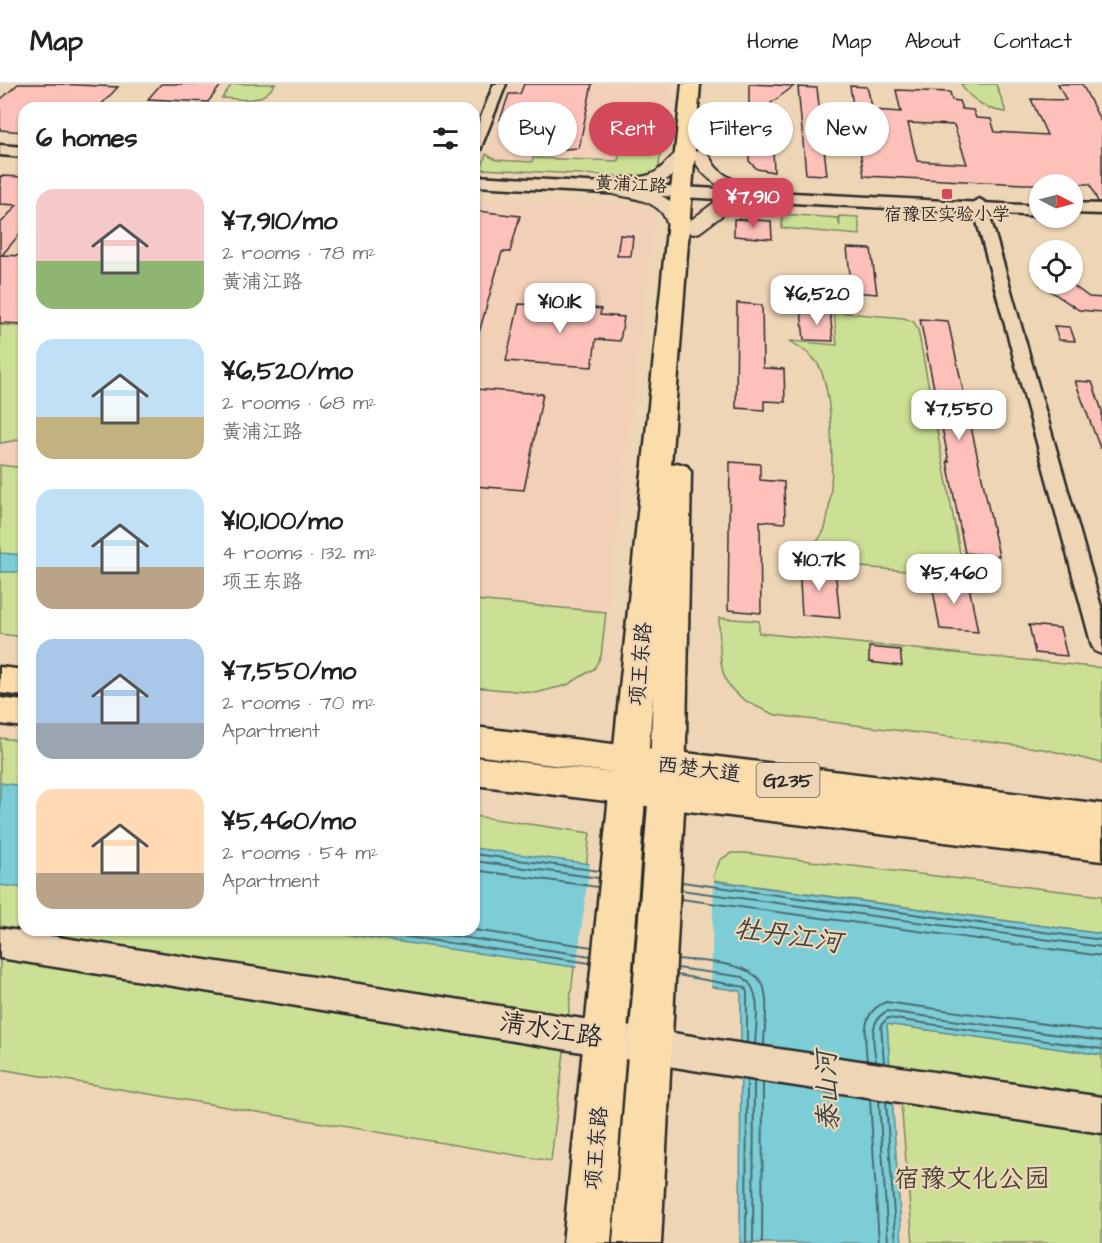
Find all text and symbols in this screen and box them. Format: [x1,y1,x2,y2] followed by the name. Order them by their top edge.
[30,22,83,61] text: Map
[747,27,799,56] text: Home
[832,27,872,56] text: Map
[905,27,961,56] text: About
[994,27,1072,56] text: Contact
[498,102,577,156] chip: Buy
[589,102,676,156] chip: Rent
[688,102,793,156] chip: Filters
[805,102,889,156] chip: New
[36,120,138,156] text: 6 homes
[429,122,462,155] icon: filters
[594,170,668,199] street label: 黄浦江路
[1029,174,1083,228] north arrow
[1029,174,1083,294] map controls
[704,178,802,229] pin: ¥7,910
[726,183,780,211] text: ¥7,910
[940,187,954,201] marker: 宿豫区实验小学
[884,202,1010,227] place label: 宿豫区实验小学
[222,203,338,239] text: ¥7,910/mo
[84,213,156,285] icon: home
[222,239,376,267] text: 2 rooms · 78 m²
[1029,240,1083,294] button: locate
[222,268,302,296] text: 黄浦江路
[768,275,866,326] pin: ¥6,520
[785,280,850,308] text: ¥6,520
[511,283,609,334] pin: ¥10.1K
[538,288,582,316] text: ¥10.1K
[222,353,353,389] text: ¥6,520/mo
[84,363,156,435] icon: home
[222,389,376,417] text: 2 rooms · 68 m²
[910,390,1008,441] pin: ¥7,550
[925,395,993,423] text: ¥7,550
[222,418,302,446] text: 黄浦江路
[222,503,343,539] text: ¥10,100/mo
[84,513,156,585] icon: home
[222,539,377,567] text: 4 rooms · 132 m²
[770,541,868,592] pin: ¥10.7K
[792,546,846,574] text: ¥10.7K
[905,554,1003,605] pin: ¥5,460
[920,559,988,587] text: ¥5,460
[222,568,302,596] text: 项王东路
[622,621,659,707] street label: 项王东路
[222,653,356,689] text: ¥7,550/mo
[84,663,156,735] icon: home
[222,689,375,717] text: 2 rooms · 70 m²
[222,717,320,745] text: Apartment
[655,750,742,789] street label: 西楚大道
[756,763,820,797] road number: G235
[222,803,356,839] text: ¥5,460/mo
[84,813,156,885] icon: home
[222,839,378,867] text: 2 rooms · 54 m²
[222,867,320,895] text: Apartment
[732,910,848,963] water label: 牡丹江河
[497,1004,605,1056] street label: 清水江路
[807,1046,848,1132] water label: 泰山河
[578,1105,615,1191] street label: 项王东路
[894,1161,1050,1197] park label: 宿豫文化公园

